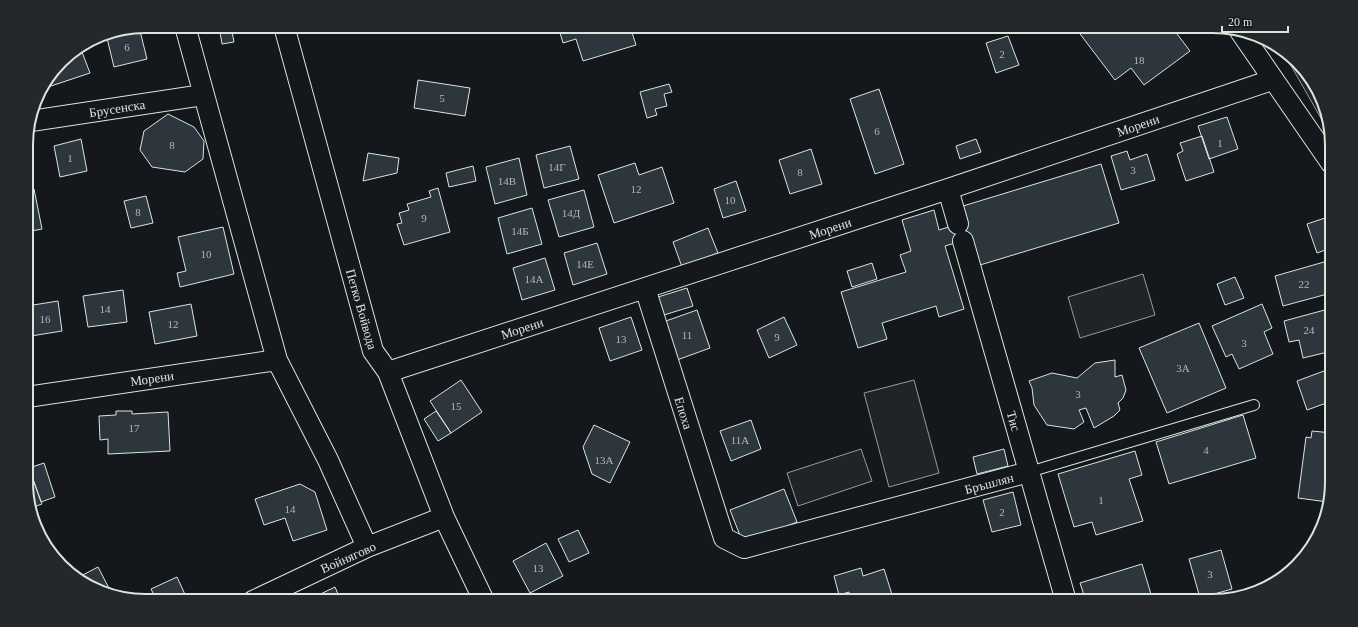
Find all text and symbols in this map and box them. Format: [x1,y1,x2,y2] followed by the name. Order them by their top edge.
[1222,8,1288,34] scale bar
[1228,15,1253,29] text: 20 m
[124,41,130,53] house number: 6
[999,48,1005,60] house number: 2
[1134,54,1145,66] house number: 18
[439,92,445,104] house number: 5
[88,97,146,120] street label: Брусенска
[1115,111,1161,140] street label: Морени
[874,125,880,137] house number: 6
[1217,137,1223,149] house number: 1
[169,139,175,151] house number: 8
[67,152,73,164] house number: 1
[548,161,566,173] house number: 14Г
[1130,164,1136,176] house number: 3
[797,166,803,178] house number: 8
[498,175,516,187] house number: 14В
[631,183,642,195] house number: 12
[725,194,736,206] house number: 10
[135,206,141,218] house number: 8
[562,207,581,219] house number: 14Д
[421,212,427,224] house number: 9
[807,215,853,242] street label: Морени
[511,225,529,237] house number: 14Б
[201,248,212,260] house number: 10
[576,258,594,270] house number: 14Е
[343,267,380,351] street label: Петко Войвода
[525,273,544,285] house number: 14А
[1299,278,1310,290] house number: 22
[100,303,111,315] house number: 14
[40,313,51,325] house number: 16
[499,315,545,342] street label: Морени
[168,318,179,330] house number: 12
[1304,324,1315,336] house number: 24
[682,329,692,341] house number: 11
[774,331,780,343] house number: 9
[616,333,627,345] house number: 13
[1241,337,1247,349] house number: 3
[1176,362,1190,374] house number: 3А
[129,368,175,389] street label: Морени
[1075,388,1081,400] house number: 3
[671,395,696,431] street label: Епоха
[451,400,462,412] house number: 15
[1004,409,1024,433] street label: Тис
[129,422,140,434] house number: 17
[731,434,749,446] house number: 11А
[1203,444,1209,456] house number: 4
[595,454,614,466] house number: 13А
[963,470,1015,497] street label: Бръшлян
[1098,494,1104,506] house number: 1
[285,503,296,515] house number: 14
[999,506,1005,518] house number: 2
[318,539,378,576] street label: Войнягово
[533,562,544,574] house number: 13
[1207,568,1213,580] house number: 3

